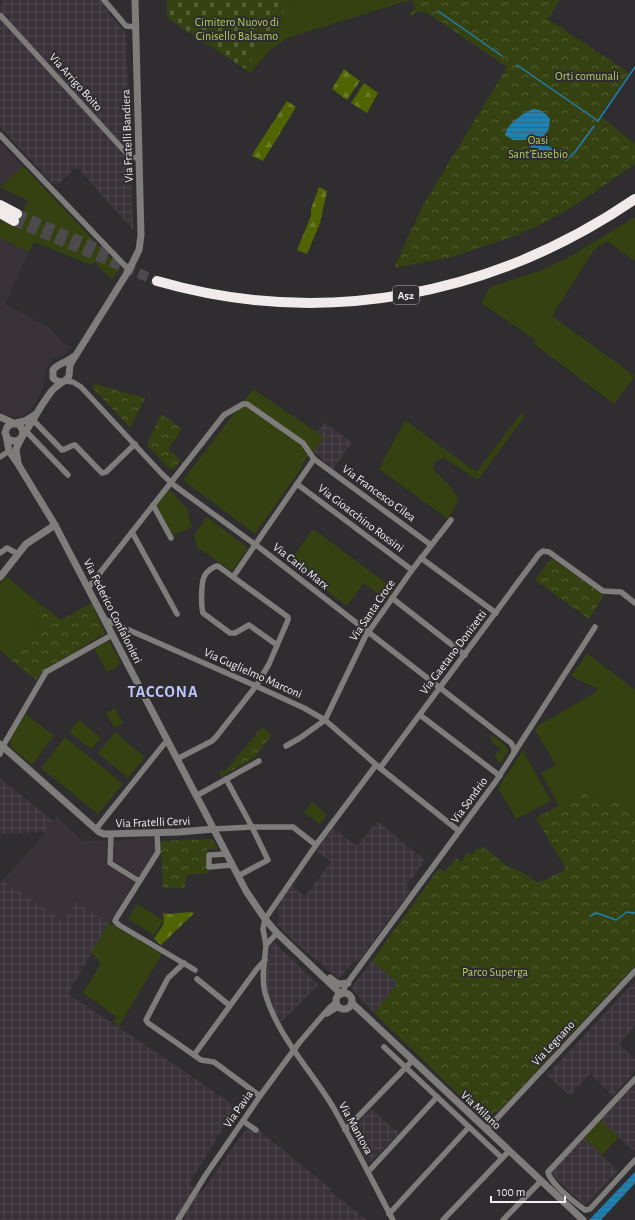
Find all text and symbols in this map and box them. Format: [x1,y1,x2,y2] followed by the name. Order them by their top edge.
[195,16,279,42] park label: Cimitero Nuovo di Cinisello Balsamo
[47,51,105,113] street label: Via Arrigo Boito
[555,70,619,82] park label: Orti comunali
[119,89,135,183] street label: Via Fratelli Bandiera
[508,134,568,160] park label: Oasi Sant'Eusebio
[393,286,419,304] road number: A52
[340,462,418,524] street label: Via Francesco Cilea
[316,482,406,554] street label: Via Gioacchino Rossini
[271,541,331,591] street label: Via Carlo Marx
[81,557,145,665] street label: Via Federico Confalonieri
[347,577,397,643] street label: Via Santa Croce
[417,608,489,696] street label: Via Gaetano Donizetti
[202,646,304,700] street label: Via Guglielmo Marconi
[127,684,199,700] district label: TACCONA
[448,775,490,825] street label: Via Sondrio
[115,815,191,829] street label: Via Fratelli Cervi
[462,966,529,978] park label: Parco Superga
[529,1018,577,1068] street label: Via Legnano
[221,1088,255,1130] street label: Via Pavia
[459,1089,503,1132] street label: Via Milano
[337,1100,376,1157] street label: Via Mantova
[491,1178,565,1204] scale bar
[497,1186,525,1198] text: 100 m

